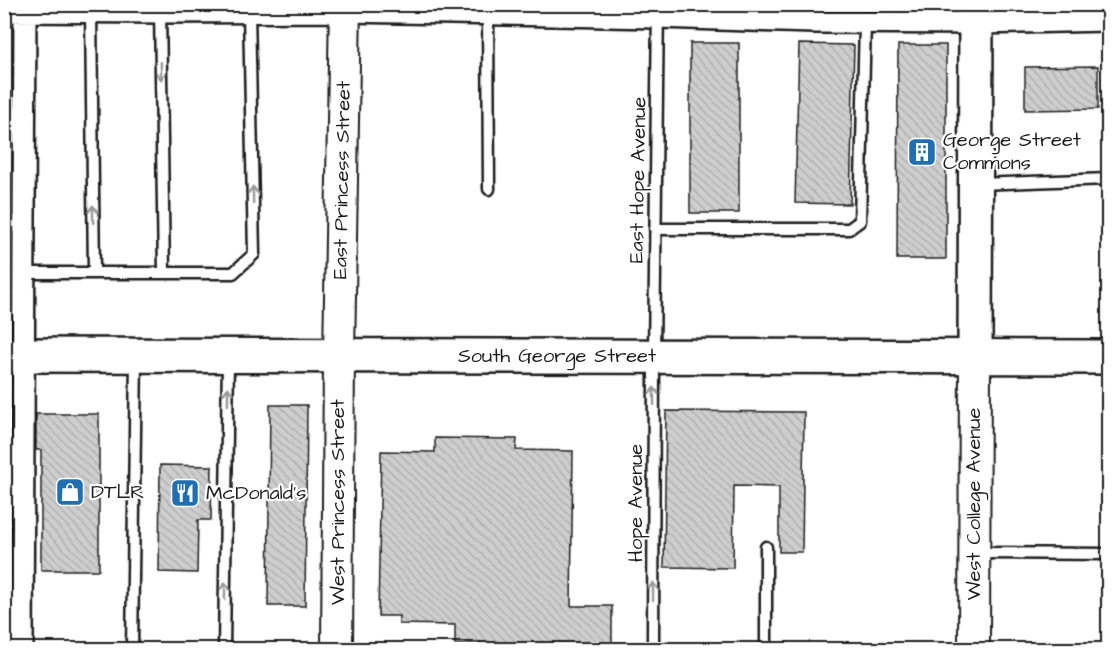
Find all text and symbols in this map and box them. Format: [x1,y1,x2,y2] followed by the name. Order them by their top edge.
[155,60,166,80] one-way arrow
[326,81,358,279] street label: East Princess Street
[623,96,653,263] street label: East Hope Avenue
[943,126,1081,177] place label: George Street Commons
[906,136,938,168] building icon: George Street Commons
[247,186,259,206] one-way arrow
[87,205,99,225] one-way arrow
[458,342,656,371] street label: South George Street
[222,387,234,407] one-way arrow
[648,387,660,407] one-way arrow
[324,399,352,605] street label: West Princess Street
[960,408,989,600] street label: West College Avenue
[622,444,650,562] street label: Hope Avenue
[54,476,86,508] shop icon: DTLR
[169,477,201,509] restaurant icon: McDonald's
[91,478,145,506] place label: DTLR
[206,479,306,507] place label: McDonald's
[219,582,231,602] one-way arrow
[647,582,659,602] one-way arrow

